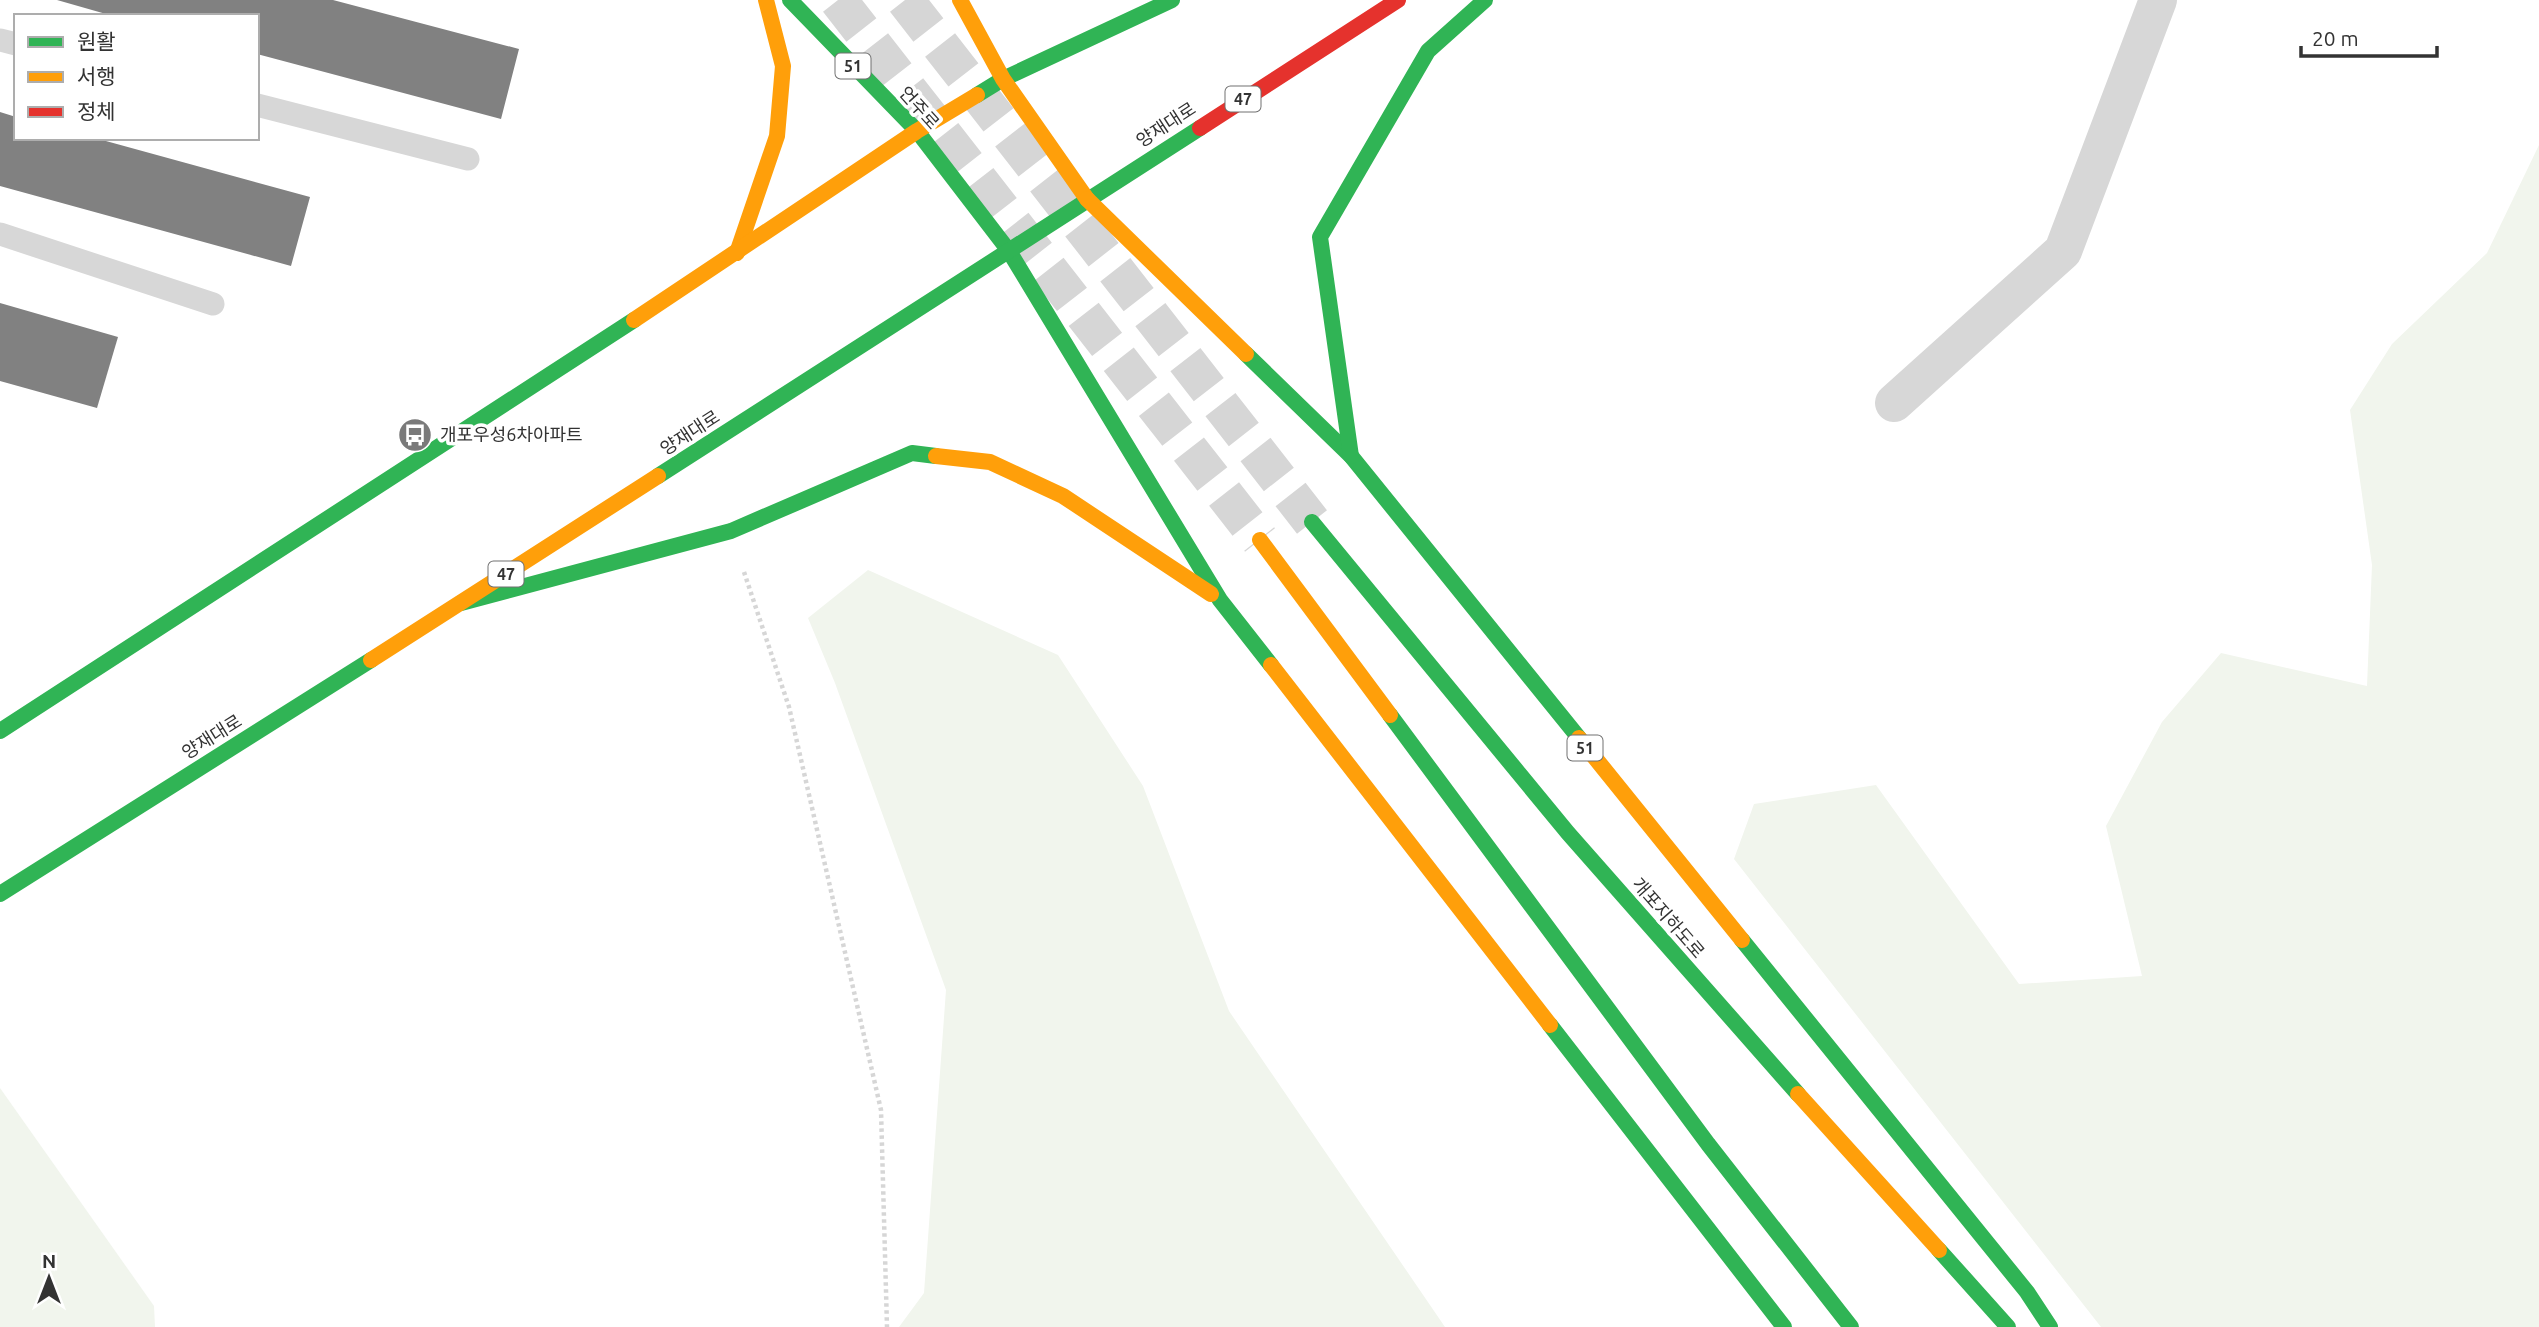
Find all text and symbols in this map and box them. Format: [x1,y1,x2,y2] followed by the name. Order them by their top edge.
[14,14,259,140] legend
[2301,14,2438,58] scale bar
[2312,26,2359,50] text: 20 m
[77,29,116,53] text: 원활
[836,54,870,78] road number: 51
[77,64,116,88] text: 서행
[896,82,944,132] street label: 언주로
[1226,86,1260,111] road number: 47
[1132,98,1199,151] street label: 양재대로
[77,99,116,123] text: 정체
[656,406,723,459] street label: 양재대로
[396,416,434,454] bus stop icon: 개포우성6차아파트
[440,424,583,444] place label: 개포우성6차아파트
[489,562,524,586] road number: 47
[178,710,245,762] street label: 양재대로
[1568,736,1602,761] road number: 51
[1629,873,1709,961] street label: 개포지하도로
[14,1243,84,1313] north arrow
[42,1250,56,1272] text: N

